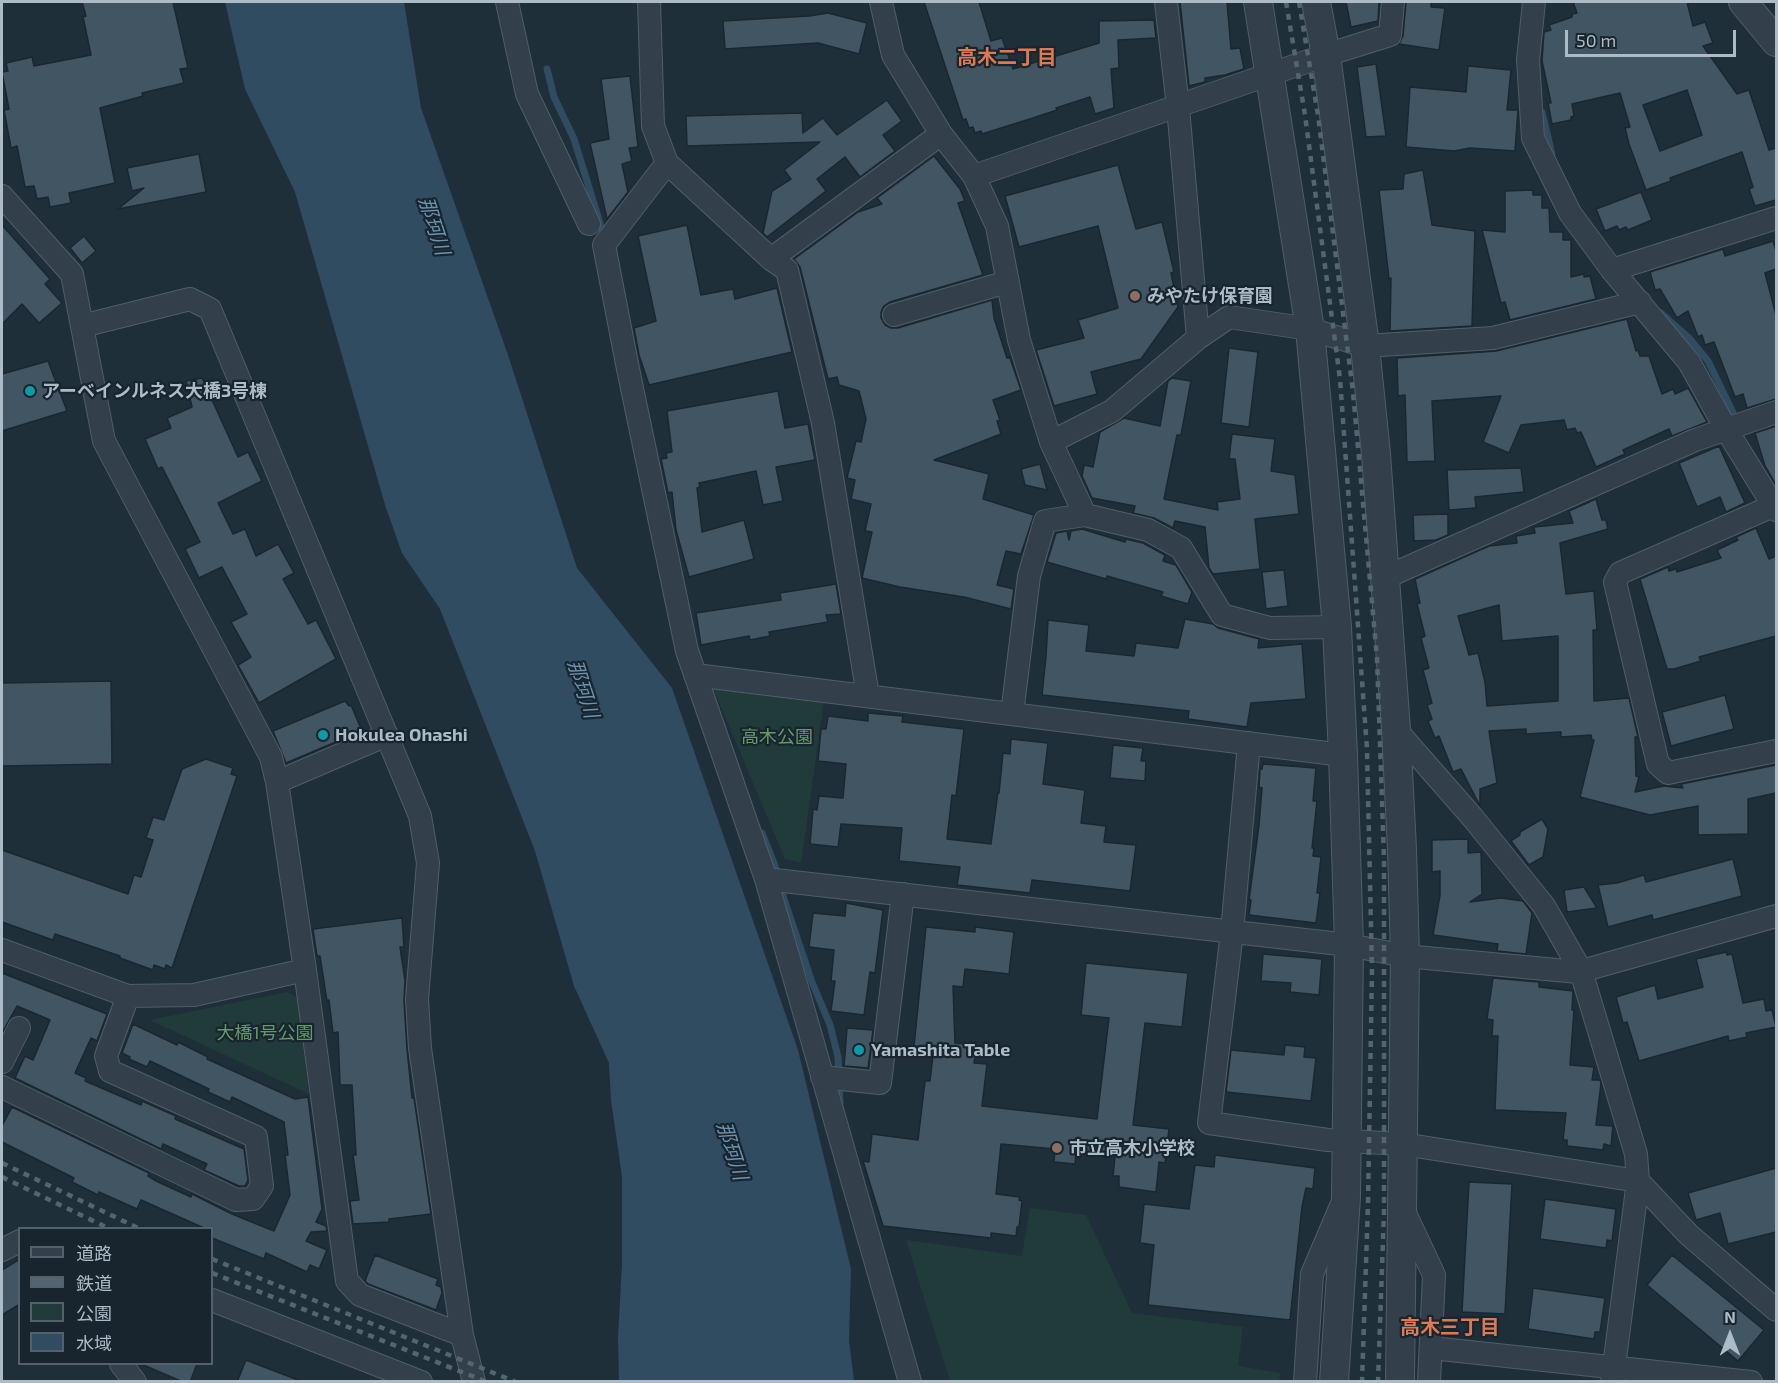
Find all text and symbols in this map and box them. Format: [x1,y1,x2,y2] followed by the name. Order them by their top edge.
[1568,18,1739,56] scale bar
[1576,29,1616,51] text: 50 m
[957,45,1057,69] district label: 高木二丁目
[413,194,455,258] water label: 那珂川
[1147,285,1273,307] place label: みやたけ保育園
[1128,289,1142,303] marker: みやたけ保育園
[42,380,267,402] place label: アーベインルネス大橋3号棟
[23,384,37,398] marker: アーベインルネス大橋3号棟
[562,657,604,721] water label: 那珂川
[335,724,468,746] place label: Hokulea Ohashi
[741,726,813,748] park label: 高木公園
[316,728,330,742] marker: Hokulea Ohashi
[216,1022,314,1044] park label: 大橋1号公園
[871,1039,1010,1061] place label: Yamashita Table
[852,1043,866,1057] marker: Yamashita Table
[711,1119,753,1183] water label: 那珂川
[1069,1137,1195,1159] place label: 市立高木小学校
[1050,1141,1064,1155] marker: 市立高木小学校
[18,1227,213,1365] legend
[76,1242,112,1264] text: 道路
[76,1272,112,1294] text: 鉄道
[76,1302,112,1324] text: 公園
[1700,1305,1760,1365] north arrow
[1724,1307,1736,1326] text: N
[1400,1315,1500,1339] district label: 高木三丁目
[76,1332,112,1354] text: 水域

